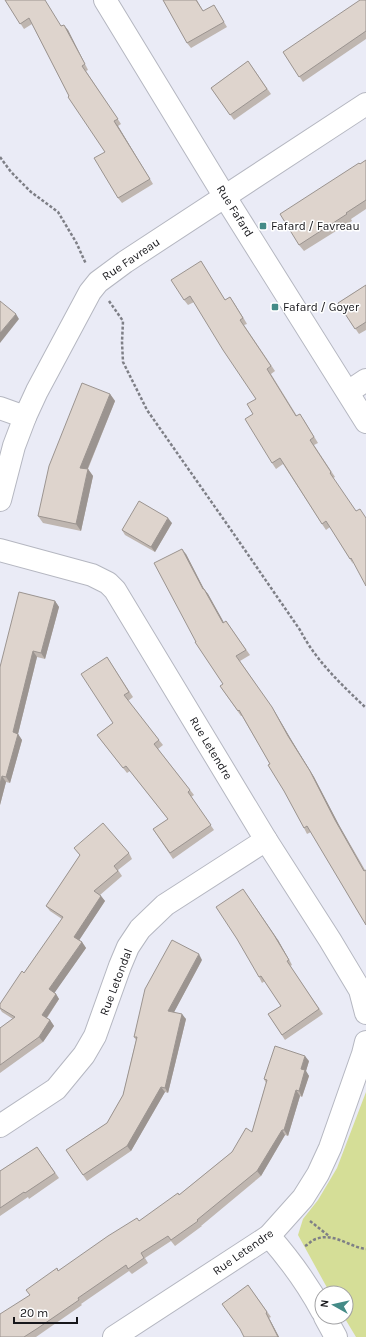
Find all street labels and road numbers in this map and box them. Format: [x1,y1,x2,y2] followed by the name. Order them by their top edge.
[214,183,256,239] street label: Rue Fafard
[99,235,163,283] street label: Rue Favreau
[187,714,235,782] street label: Rue Letendre
[97,946,135,1018] street label: Rue Letondal
[210,1226,276,1278] street label: Rue Letendre

